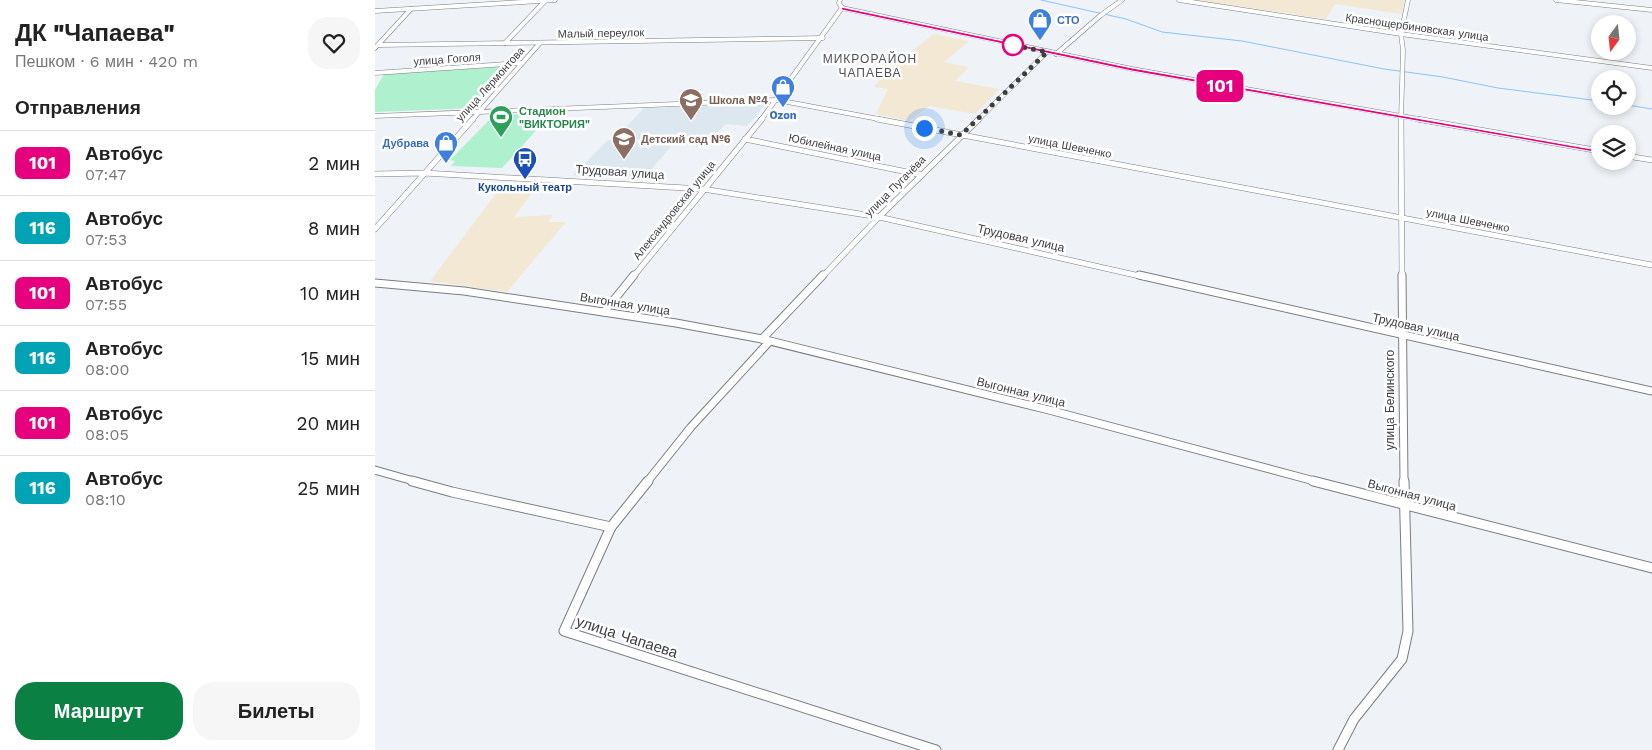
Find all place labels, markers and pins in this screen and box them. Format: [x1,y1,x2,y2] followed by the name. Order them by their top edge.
[1027,7,1053,41] shop icon: СТО
[1057,14,1080,27] place label: СТО
[1002,34,1024,56] unlabelled marker
[770,74,796,108] shop icon: Ozon
[678,87,704,121] school or university icon: Школа №4
[709,94,768,107] place label: Школа №4
[488,104,514,138] sports icon: Стадион "ВИКТОРИЯ"
[519,105,590,131] place label: Стадион "ВИКТОРИЯ"
[769,109,797,122] place label: Ozon
[611,126,637,160] school or university icon: Детский сад №6
[433,130,459,164] shop icon: Дубрава
[641,133,731,146] place label: Детский сад №6
[383,137,430,150] place label: Дубрава
[512,146,538,180] bus stop icon: Кукольный театр
[478,181,572,194] place label: Кукольный театр

